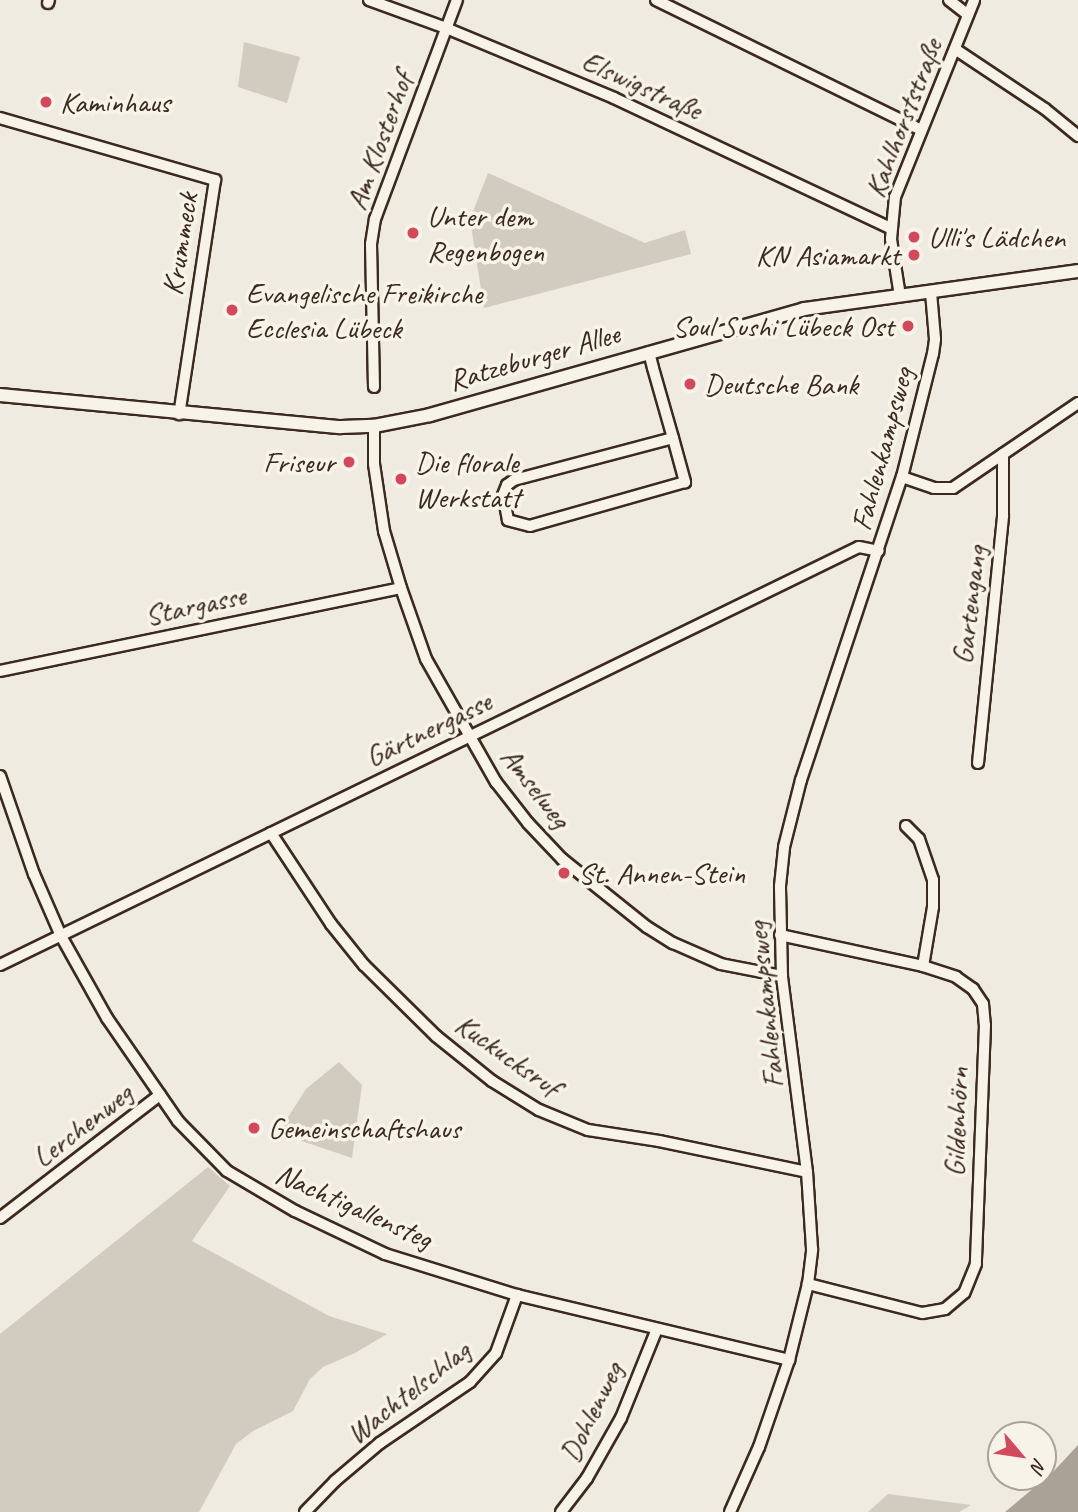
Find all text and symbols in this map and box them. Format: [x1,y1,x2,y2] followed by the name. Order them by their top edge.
[856,34,950,202] street label: Kahlhorststraße
[576,43,708,127] street label: Elswigstraße
[338,67,420,215] street label: Am Klosterhof
[60,84,170,120] place label: Kaminhaus
[38,94,54,110] marker: Kaminhaus
[154,190,206,298] street label: Krummeck
[427,198,544,268] place label: Unter dem Regenbogen
[928,219,1065,255] place label: Ulli's Lädchen
[405,225,421,241] marker: Unter dem Regenbogen
[906,229,922,245] marker: Ulli's Lädchen
[756,237,900,273] place label: KN Asiamarkt
[906,247,922,263] marker: KN Asiamarkt
[246,275,482,346] place label: Evangelische Freikirche Ecclesia Lübeck
[224,302,240,318] marker: Evangelische Freikirche Ecclesia Lübeck
[673,308,894,344] place label: Soul Sushi Lübeck Ost
[444,315,624,399] street label: Ratzeburger Allee
[900,318,916,334] marker: Soul Sushi Lübeck Ost
[843,364,921,534] street label: Fahlenkampsweg
[704,366,858,402] place label: Deutsche Bank
[682,376,698,392] marker: Deutsche Bank
[263,444,335,480] place label: Friseur
[415,444,520,514] place label: Die florale Werkstatt
[341,454,357,470] marker: Friseur
[393,471,409,487] marker: Die florale Werkstatt
[944,544,994,666] street label: Gartengang
[141,577,249,633] street label: Stargasse
[359,683,497,775] street label: Gärtnergasse
[493,739,579,835] street label: Amselweg
[578,855,745,891] place label: St. Annen-Stein
[556,865,572,881] marker: St. Annen-Stein
[738,920,792,1090] street label: Fahlenkampsweg
[449,1006,567,1104] street label: Kuckucksruf
[936,1067,976,1177] street label: Gildenhörn
[25,1075,139,1175] street label: Lerchenweg
[268,1110,461,1146] place label: Gemeinschaftshaus
[246,1120,262,1136] marker: Gemeinschaftshaus
[270,1155,438,1257] street label: Nachtigallensteg
[339,1333,477,1451] street label: Wachtelschlag
[552,1356,630,1468] street label: Dohlenweg
[987,1421,1057,1491] north arrow
[1025,1454,1052,1476] text: N

